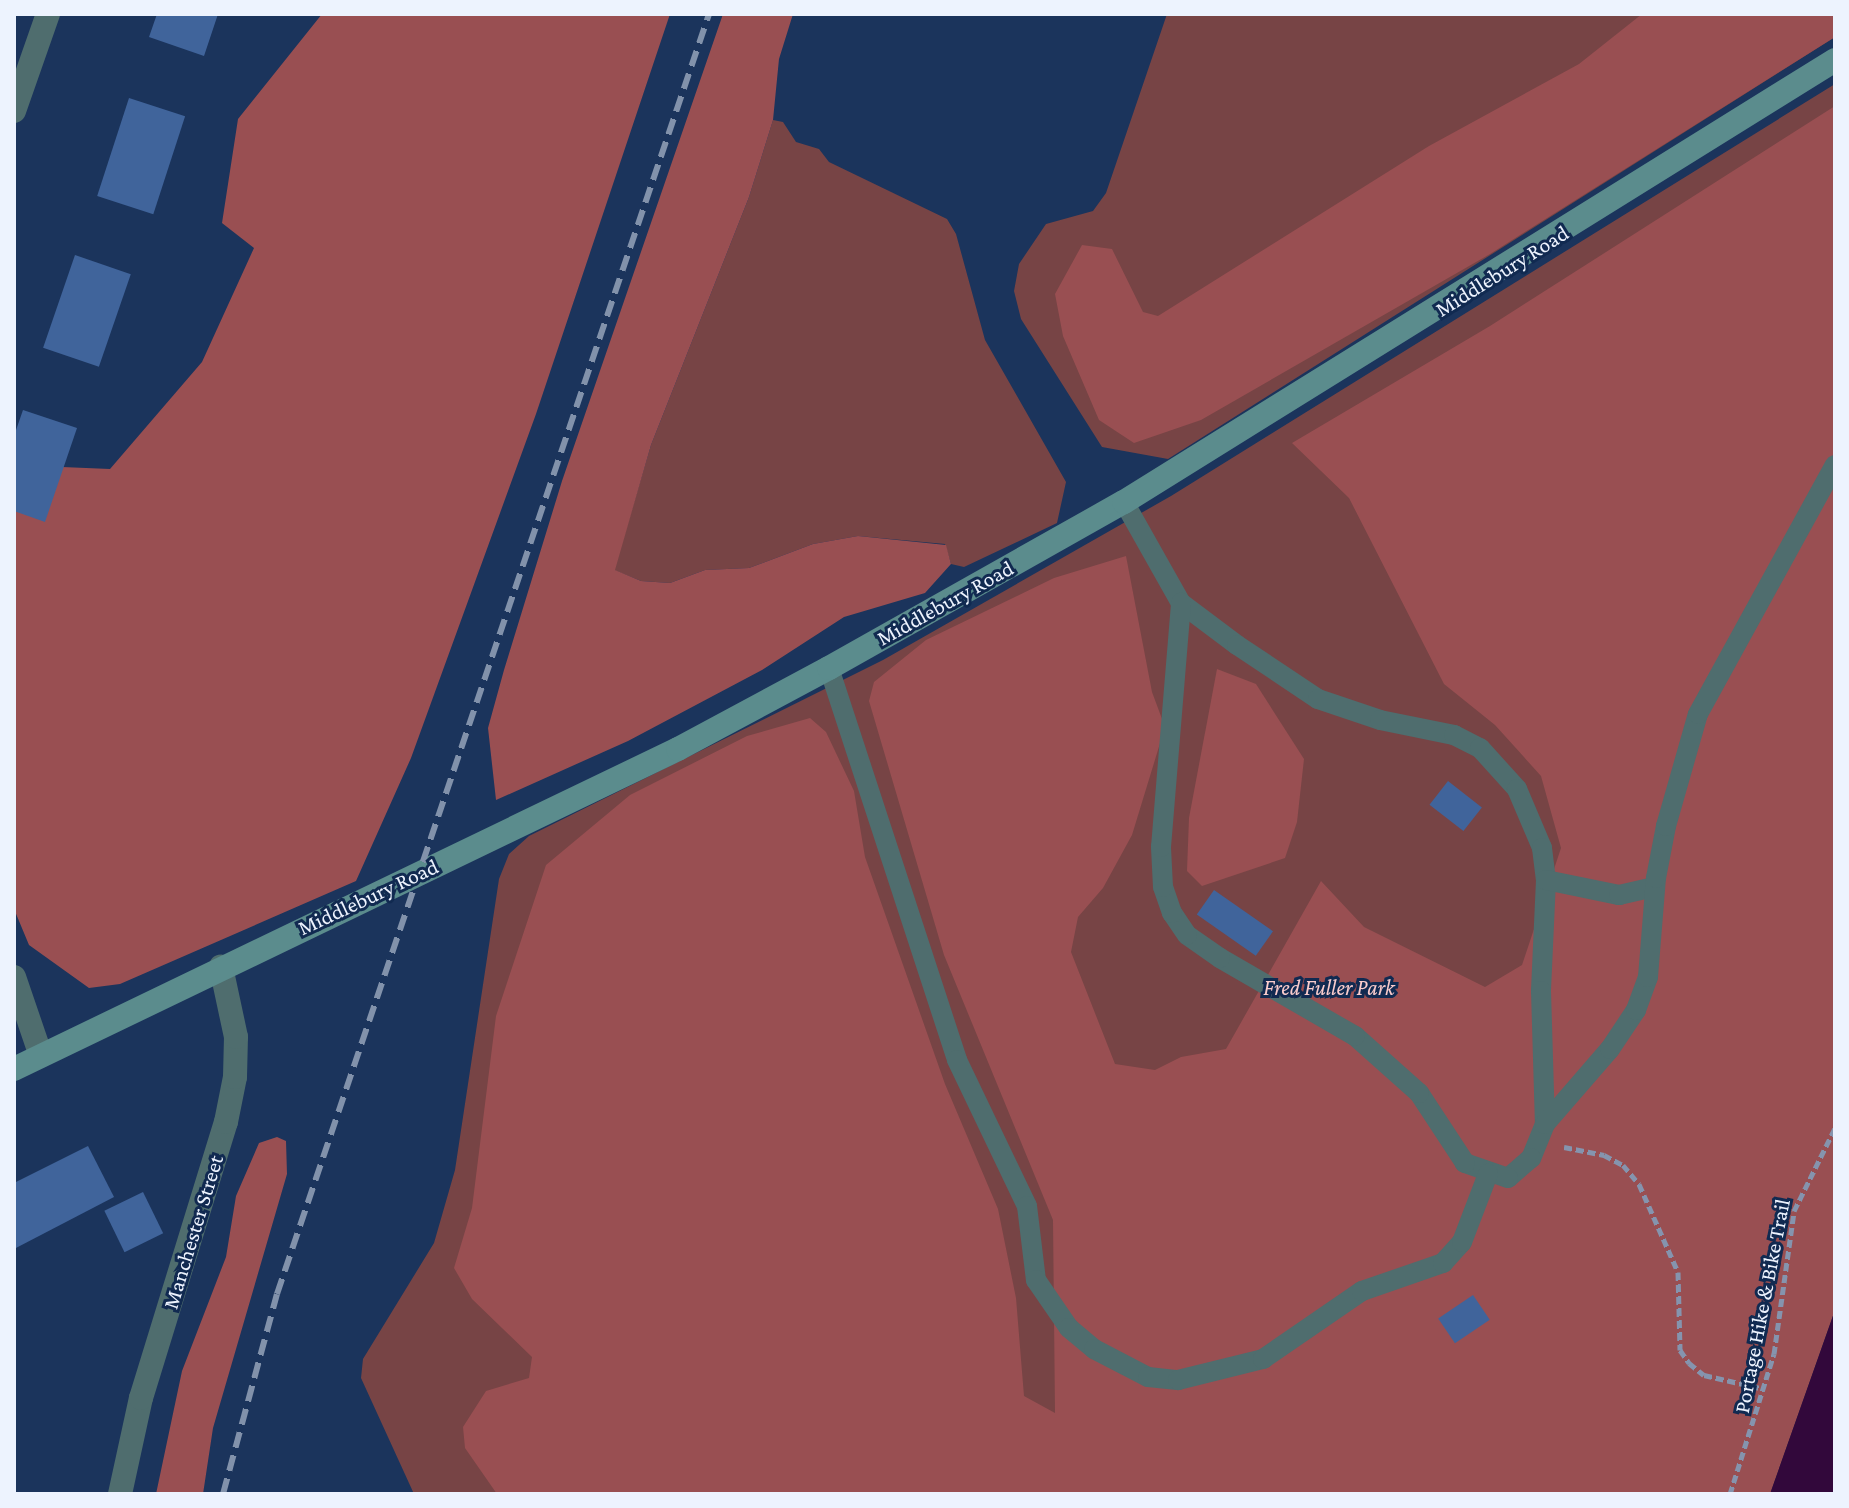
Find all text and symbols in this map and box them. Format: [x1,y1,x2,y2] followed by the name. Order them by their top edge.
[1430,219,1574,323] street label: Middlebury Road
[872,555,1018,651] street label: Middlebury Road
[293,853,443,941] street label: Middlebury Road
[1263,975,1395,1001] park label: Fred Fuller Park
[157,1152,229,1312] street label: Manchester Street
[1728,1197,1796,1415] street label: Portage Hike & Bike Trail

